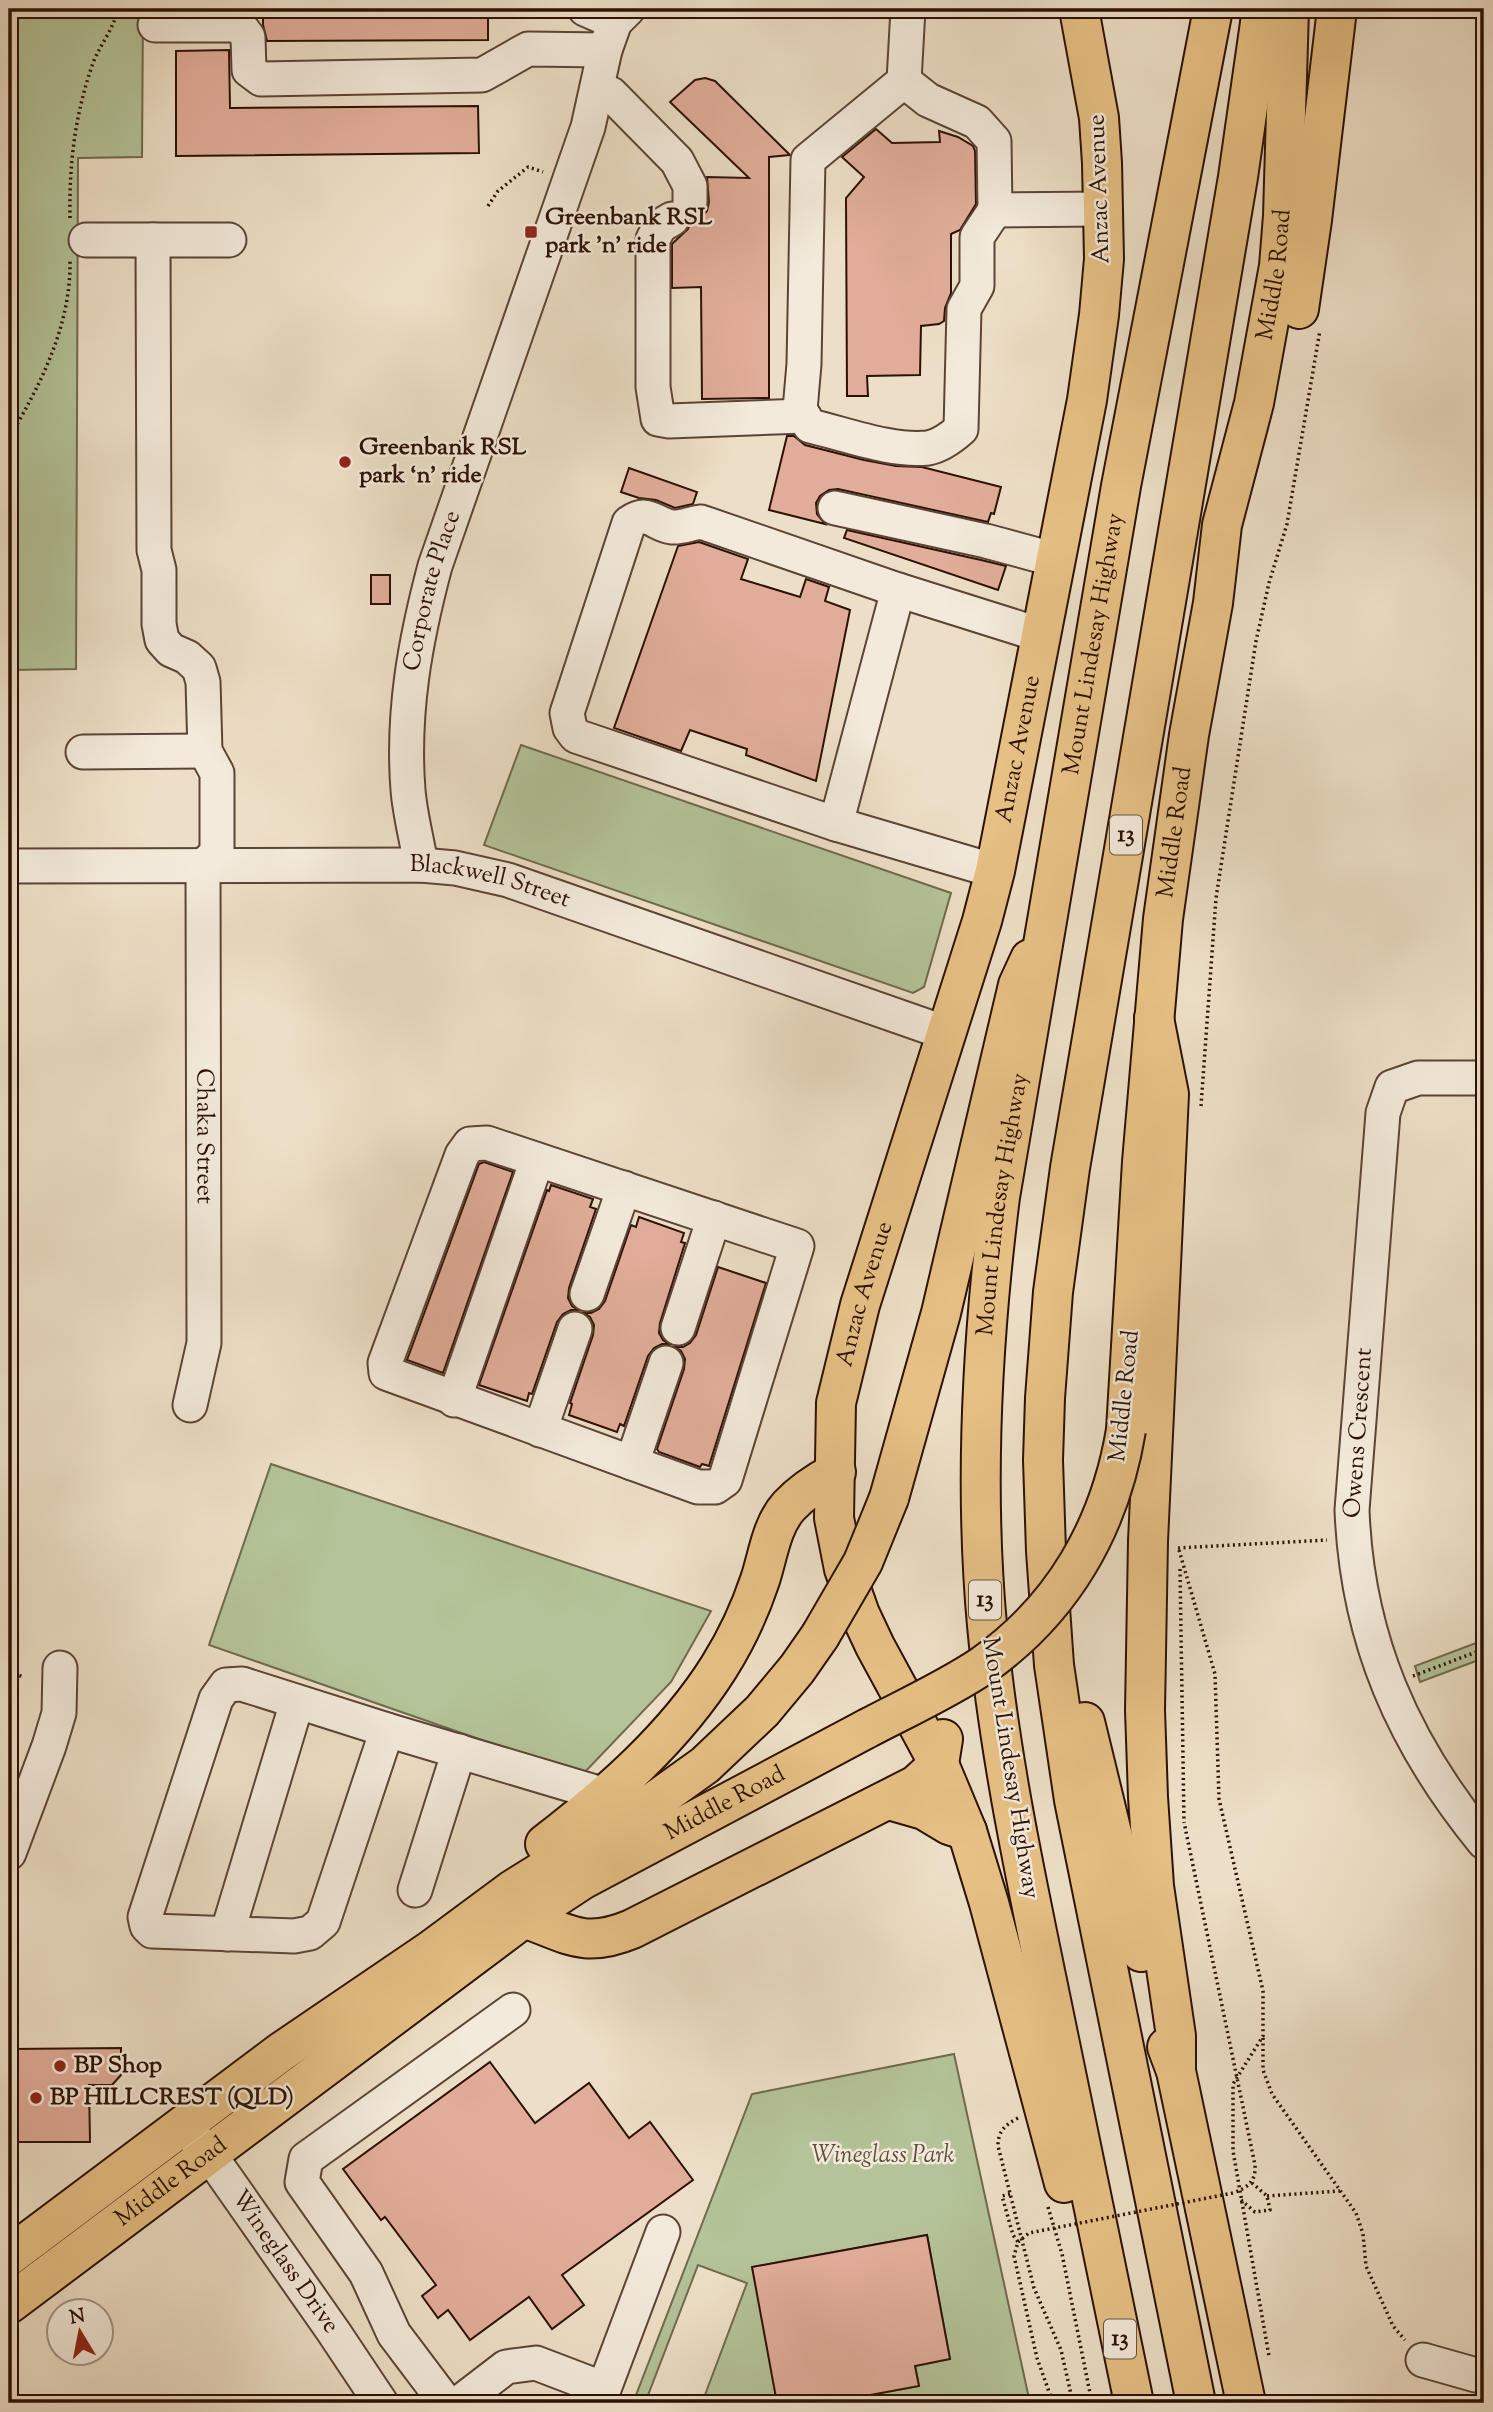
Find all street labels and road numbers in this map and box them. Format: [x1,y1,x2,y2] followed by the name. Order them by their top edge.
[1080,114,1120,264] street label: Anzac Avenue
[1249,207,1301,343] street label: Middle Road
[396,506,470,673] street label: Corporate Place
[1055,511,1133,778] street label: Mount Lindesay Highway
[988,672,1050,826] street label: Anzac Avenue
[1149,764,1201,900] street label: Middle Road
[1110,816,1142,855] road number: 13
[410,848,575,917] street label: Blackwell Street
[186,1068,221,1204] street label: Chaka Street
[969,1071,1038,1337] street label: Mount Lindesay Highway
[828,1217,902,1370] street label: Anzac Avenue
[1101,1328,1149,1464] street label: Middle Road
[1336,1347,1382,1519] street label: Owens Crescent
[969,1581,1001,1620] road number: 13
[973,1635,1048,1901] street label: Mount Lindesay Highway
[659,1758,792,1850] street label: Middle Road
[108,2129,235,2236] street label: Middle Road
[222,2183,347,2341] street label: Wineglass Drive
[1104,2320,1136,2358] road number: 13

